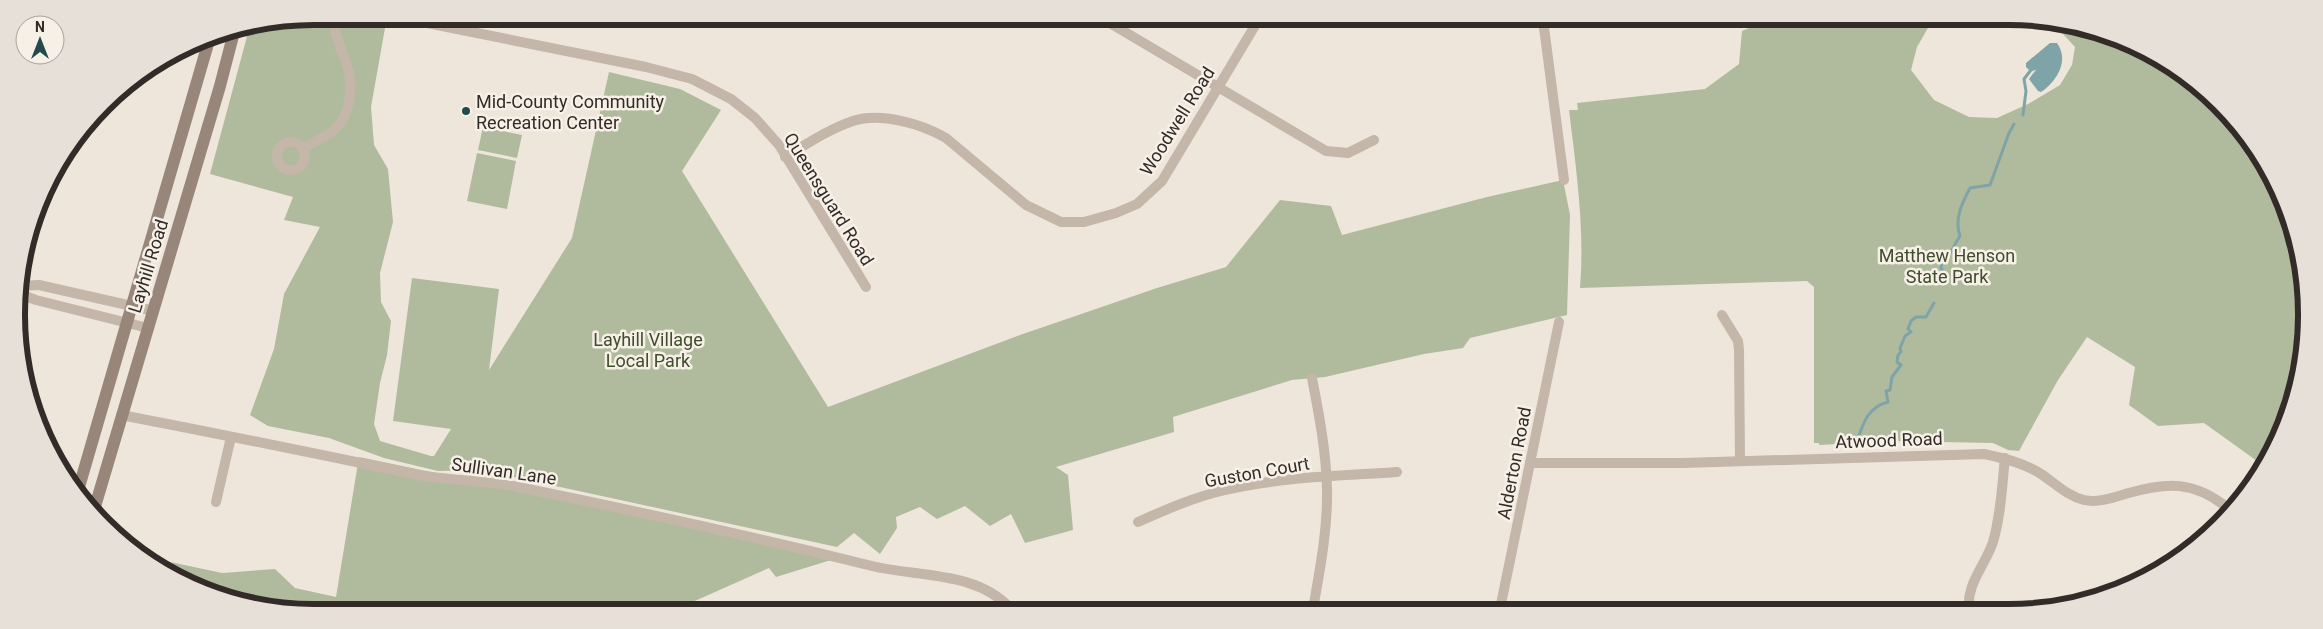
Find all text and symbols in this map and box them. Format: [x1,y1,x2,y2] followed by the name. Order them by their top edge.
[15,15,65,65] north arrow
[35,19,45,35] text: N
[1135,63,1219,179] street label: Woodwell Road
[476,91,665,133] place label: Mid-County Community Recreation Center
[460,105,472,117] marker: Mid-County Community Recreation Center
[780,129,878,269] street label: Queensguard Road
[124,217,172,315] street label: Layhill Road
[1879,245,2015,287] park label: Matthew Henson State Park
[593,329,703,371] park label: Layhill Village Local Park
[1493,405,1535,521] street label: Alderton Road
[1835,428,1943,452] street label: Atwood Road
[1203,452,1311,492] street label: Guston Court
[450,453,558,489] street label: Sullivan Lane

